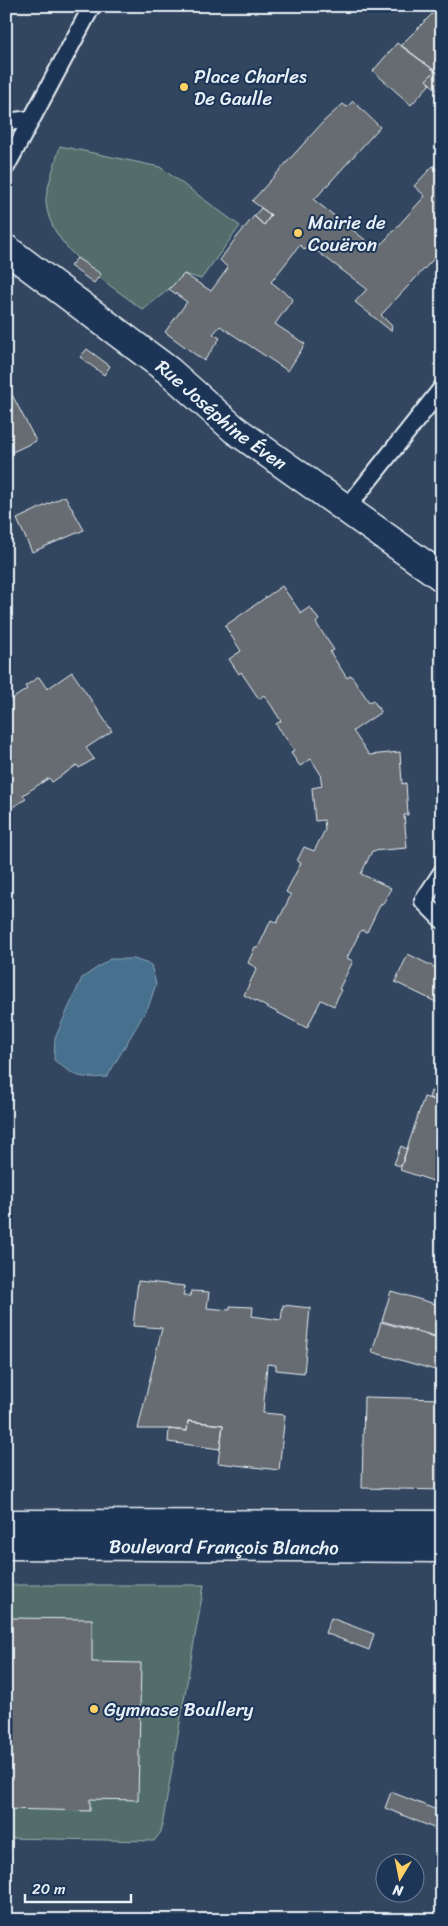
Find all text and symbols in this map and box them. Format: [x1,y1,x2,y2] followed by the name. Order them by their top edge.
[194,60,307,115] place label: Place Charles De Gaulle
[178,81,190,93] marker: Place Charles De Gaulle
[308,206,386,261] place label: Mairie de Couëron
[292,227,304,239] marker: Mairie de Couëron
[149,350,294,479] street label: Rue Joséphine Éven
[109,1530,339,1564] street label: Boulevard François Blancho
[104,1693,254,1726] place label: Gymnase Boullery
[88,1703,100,1715] marker: Gymnase Boullery
[376,1854,426,1904] north arrow
[25,1871,131,1903] scale bar
[32,1876,66,1902] text: 20 m
[391,1877,406,1904] text: N

